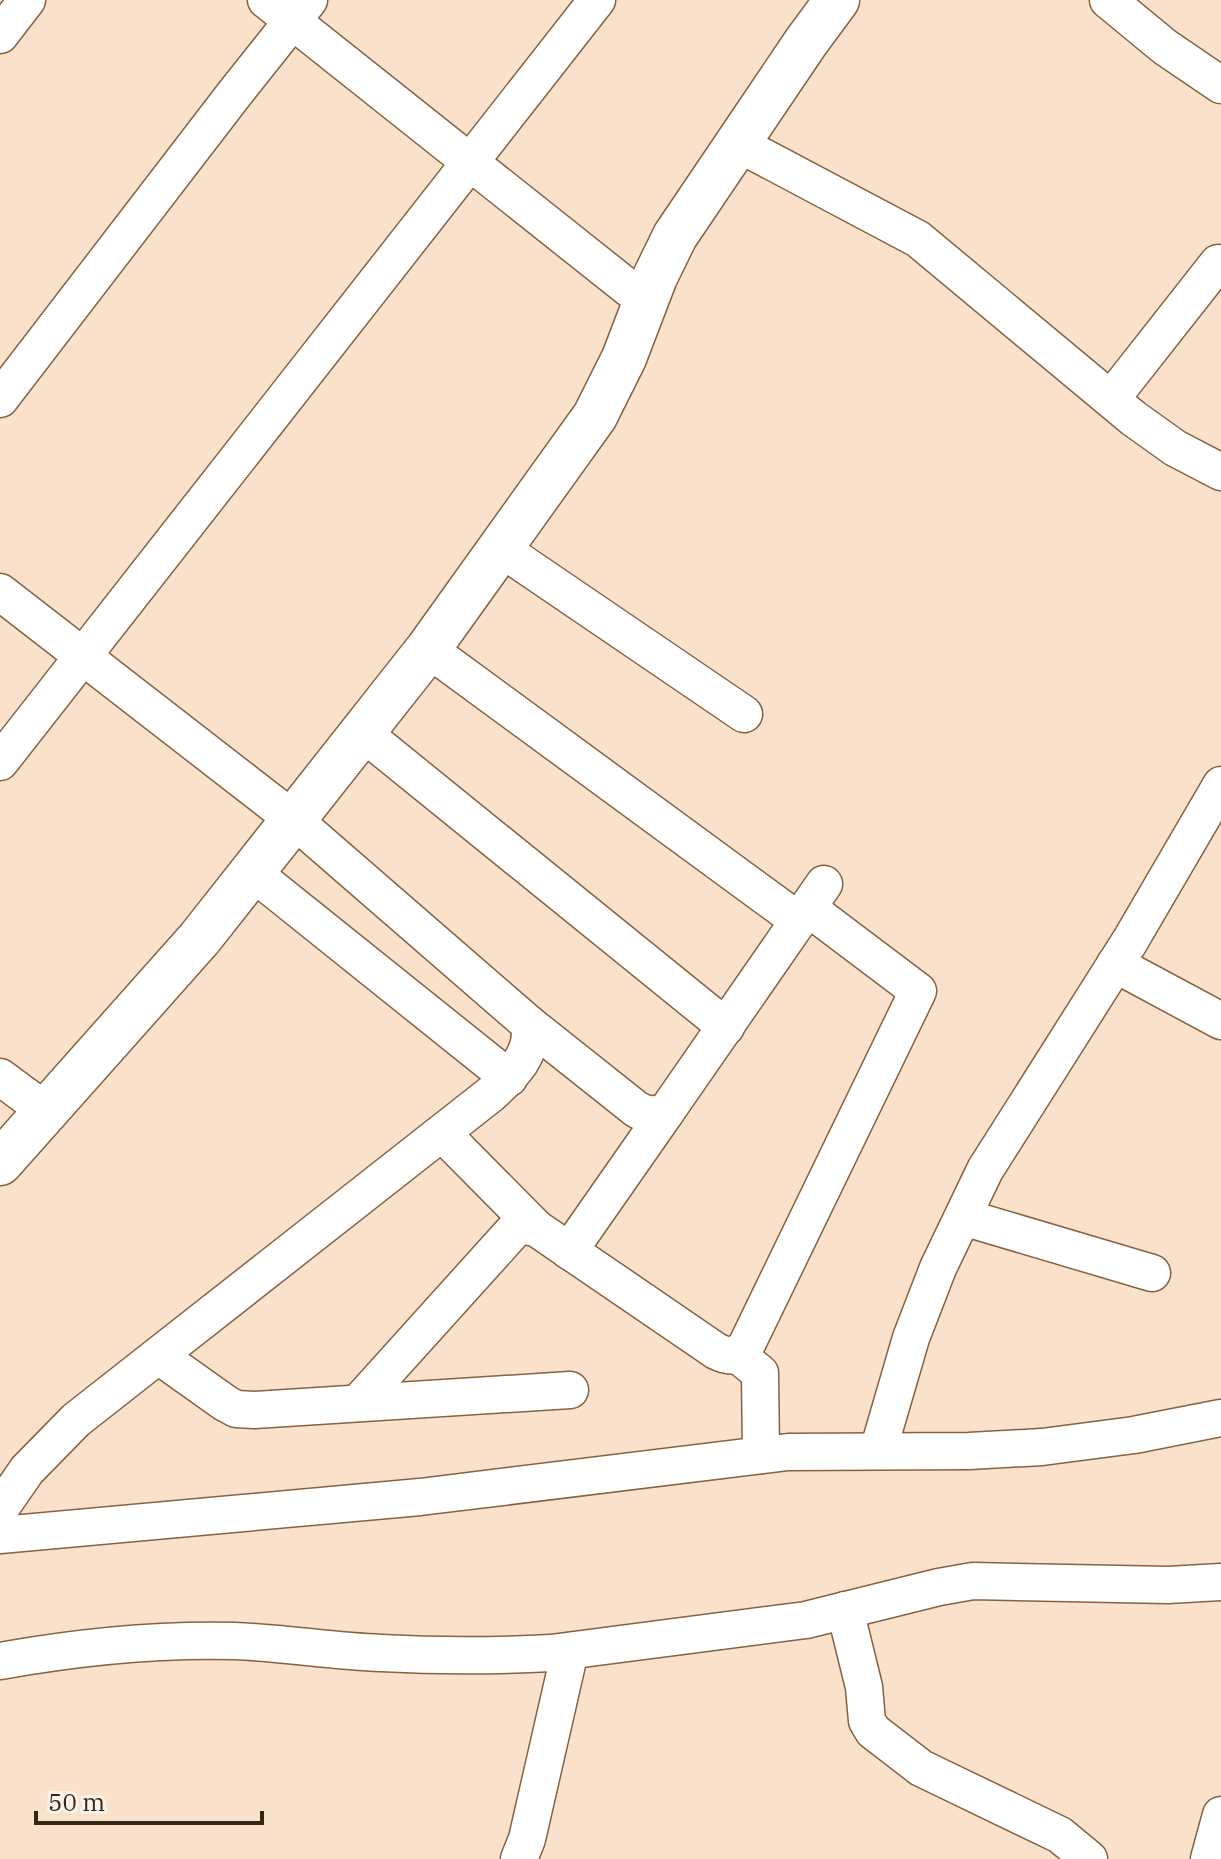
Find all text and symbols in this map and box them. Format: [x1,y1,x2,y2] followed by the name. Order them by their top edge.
[36,1775,262,1825] scale bar
[48,1786,105,1818] text: 50 m

